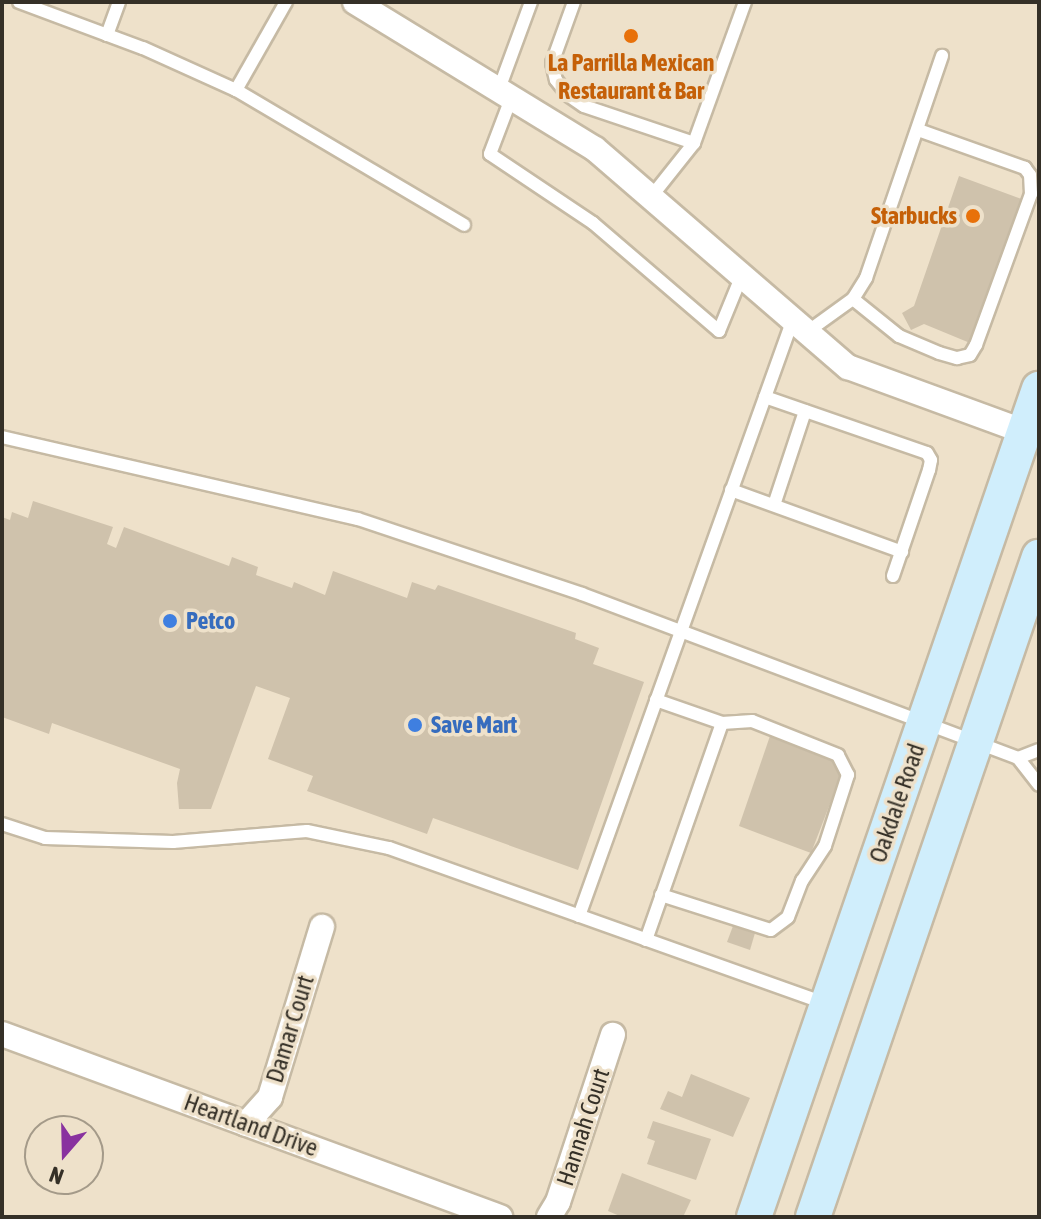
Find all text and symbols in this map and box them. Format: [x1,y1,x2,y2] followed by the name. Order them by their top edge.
[622,27,640,45] marker: La Parrilla Mexican Restaurant & Bar
[548,49,714,105] place label: La Parrilla Mexican Restaurant & Bar
[871,202,957,230] place label: Starbucks
[964,207,982,225] marker: Starbucks
[186,607,235,635] place label: Petco
[161,612,179,630] marker: Petco
[431,711,517,739] place label: Save Mart
[406,716,424,734] marker: Save Mart
[863,740,931,866] street label: Oakdale Road
[260,972,320,1086] street label: Damar Court
[550,1065,616,1189] street label: Hannah Court
[180,1087,322,1163] street label: Heartland Drive
[24,1115,104,1195] north arrow
[46,1161,67,1190] text: N

